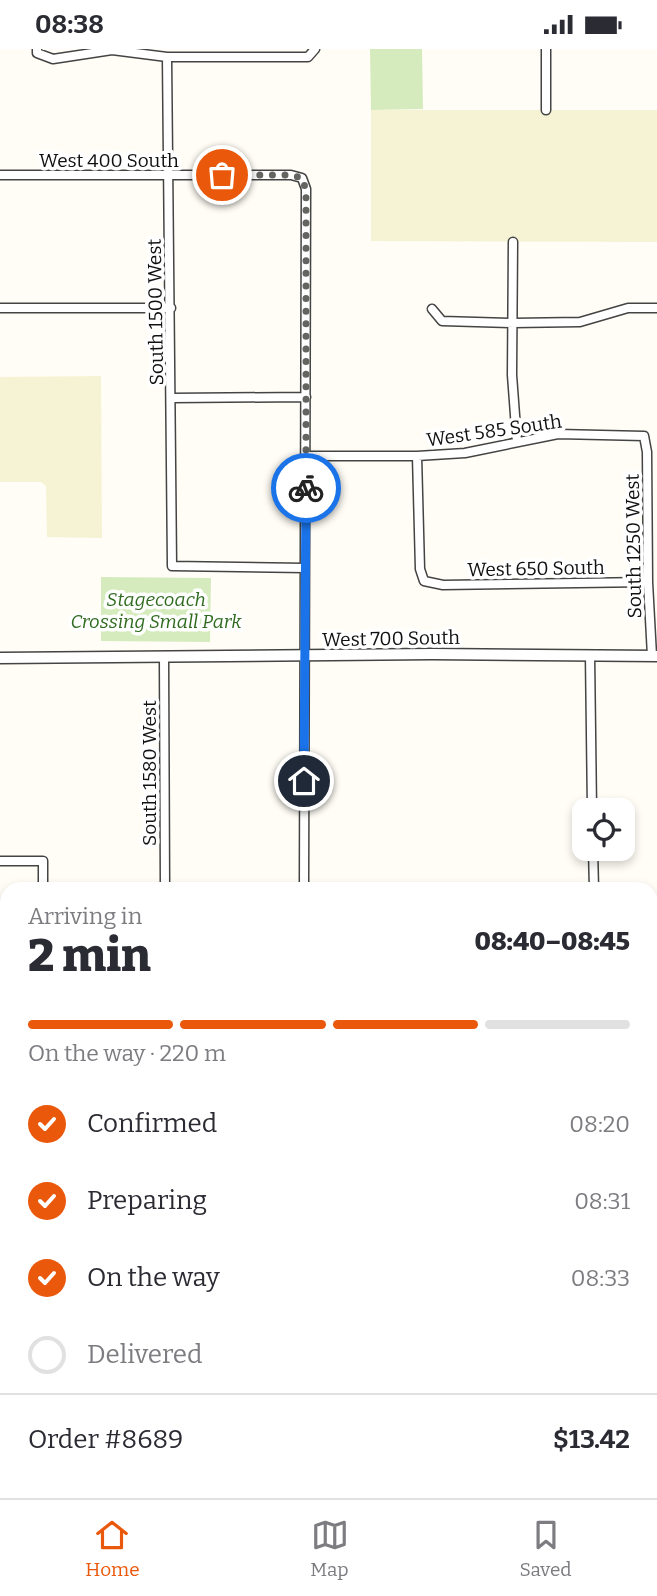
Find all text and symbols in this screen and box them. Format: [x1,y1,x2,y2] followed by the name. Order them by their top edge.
[35,9,104,40] text: 08:38
[192,145,252,205] pin
[39,149,179,172] street label: West 400 South
[203,156,241,194] icon: bag
[143,238,168,385] street label: South 1500 West
[425,410,563,451] street label: West 585 South
[271,453,341,523] courier
[287,469,325,507] icon: bike
[621,473,646,619] street label: South 1250 West
[467,556,605,581] street label: West 650 South
[70,588,242,633] park label: Stagecoach Crossing Small Park
[322,626,460,651] street label: West 700 South
[138,700,161,846] street label: South 1580 West
[274,751,334,811] pin
[285,762,323,800] icon: home
[572,798,635,861] map controls
[572,798,635,861] button: locate
[28,902,142,930] text: Arriving in
[475,926,630,957] text: 08:40–08:45
[28,928,151,983] text: 2 min
[28,1039,226,1067] text: On the way · 220 m
[28,1105,66,1143] icon: check
[87,1108,217,1139] text: Confirmed
[569,1110,630,1138] text: 08:20
[28,1182,66,1220] icon: check
[87,1185,207,1216] text: Preparing
[574,1187,630,1215] text: 08:31
[28,1259,66,1297] icon: check
[87,1262,220,1293] text: On the way
[571,1264,630,1292] text: 08:33
[87,1339,202,1370] text: Delivered
[28,1424,183,1455] text: Order #8689
[553,1424,630,1455] text: $13.42
[85,1516,140,1581] tab: Home
[310,1516,349,1581] tab: Map
[519,1516,572,1581] tab: Saved

